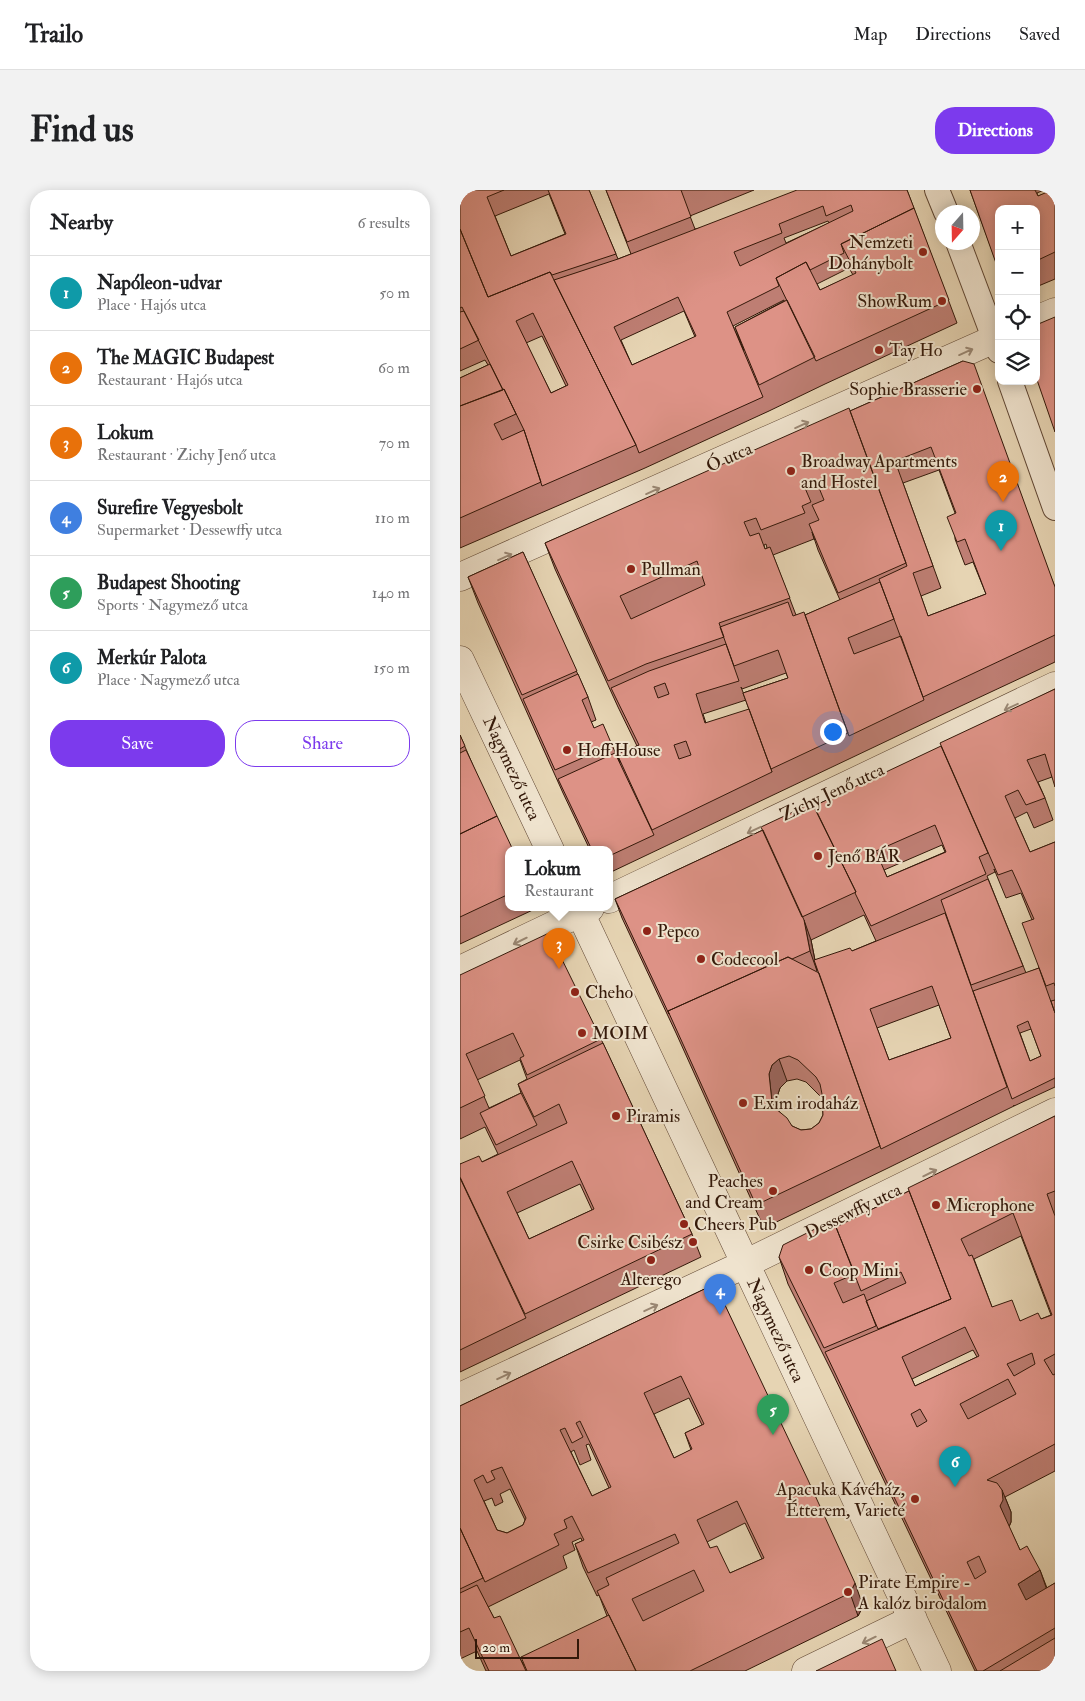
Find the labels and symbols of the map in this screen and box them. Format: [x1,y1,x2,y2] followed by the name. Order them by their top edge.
[935,205,980,250] north arrow
[828,231,913,275] place label: Nemzeti Dohánybolt
[917,246,929,258] marker: Nemzeti Dohánybolt
[857,290,932,313] place label: ShowRum
[936,295,948,307] marker: ShowRum
[889,339,943,362] place label: Tay Ho
[873,344,885,356] marker: Tay Ho
[958,347,973,357] one-way arrow
[849,378,967,401] place label: Sophie Brasserie
[971,383,983,395] marker: Sophie Brasserie
[794,420,809,430] one-way arrow
[703,437,756,478] street label: Ó utca
[801,450,957,494] place label: Broadway Apartments and Hostel
[987,461,1019,502] pin: 2
[785,465,797,477] marker: Broadway Apartments and Hostel
[645,486,660,496] one-way arrow
[985,510,1017,551] pin: 1
[497,552,512,562] one-way arrow
[641,558,701,581] place label: Pullman
[625,563,637,575] marker: Pullman
[1004,703,1019,712] one-way arrow
[477,712,546,825] street label: Nagymező utca
[820,719,846,745] your location
[577,739,661,762] place label: Hoff House
[561,744,573,756] marker: Hoff House
[776,758,888,827] street label: Zichy Jenő utca
[747,825,762,835] one-way arrow
[827,845,901,868] place label: Jenő BÁR
[812,850,824,862] marker: Jenő BÁR
[657,920,700,943] place label: Pepco
[641,925,653,937] marker: Pepco
[543,928,575,969] pin: 3
[513,937,528,947] one-way arrow
[711,948,779,971] place label: Codecool
[695,953,707,965] marker: Codecool
[585,981,634,1004] place label: Cheho
[569,986,581,998] marker: Cheho
[592,1022,648,1045] place label: MOIM
[576,1027,588,1039] marker: MOIM
[753,1092,859,1115] place label: Exim irodaház
[737,1097,749,1109] marker: Exim irodaház
[626,1105,680,1128] place label: Piramis
[610,1110,622,1122] marker: Piramis
[922,1168,937,1177] one-way arrow
[685,1170,763,1214] place label: Peaches and Cream
[801,1178,906,1245] street label: Dessewffy utca
[767,1185,779,1197] marker: Peaches and Cream
[946,1194,1035,1217] place label: Microphone
[930,1199,942,1211] marker: Microphone
[694,1213,777,1236] place label: Cheers Pub
[678,1218,690,1230] marker: Cheers Pub
[577,1231,683,1254] place label: Csirke Csibész
[687,1236,699,1248] marker: Csirke Csibész
[645,1254,657,1266] marker: Alterego
[819,1259,899,1282] place label: Coop Mini
[803,1264,815,1276] marker: Coop Mini
[620,1268,682,1291] place label: Alterego
[704,1274,736,1315] pin: 4
[741,1274,810,1387] street label: Nagymező utca
[643,1302,658,1312] one-way arrow
[496,1371,511,1381] one-way arrow
[757,1394,789,1435] pin: 5
[939,1446,971,1487] pin: 6
[775,1478,905,1522] place label: Apacuka Kávéház, Étterem, Varieté
[909,1493,921,1505] marker: Apacuka Kávéház, Étterem, Varieté
[857,1571,987,1615] place label: Pirate Empire - A kalóz birodalom
[842,1586,854,1598] marker: Pirate Empire - A kalóz birodalom
[475,1636,579,1659] scale bar
[862,1636,877,1645] one-way arrow

